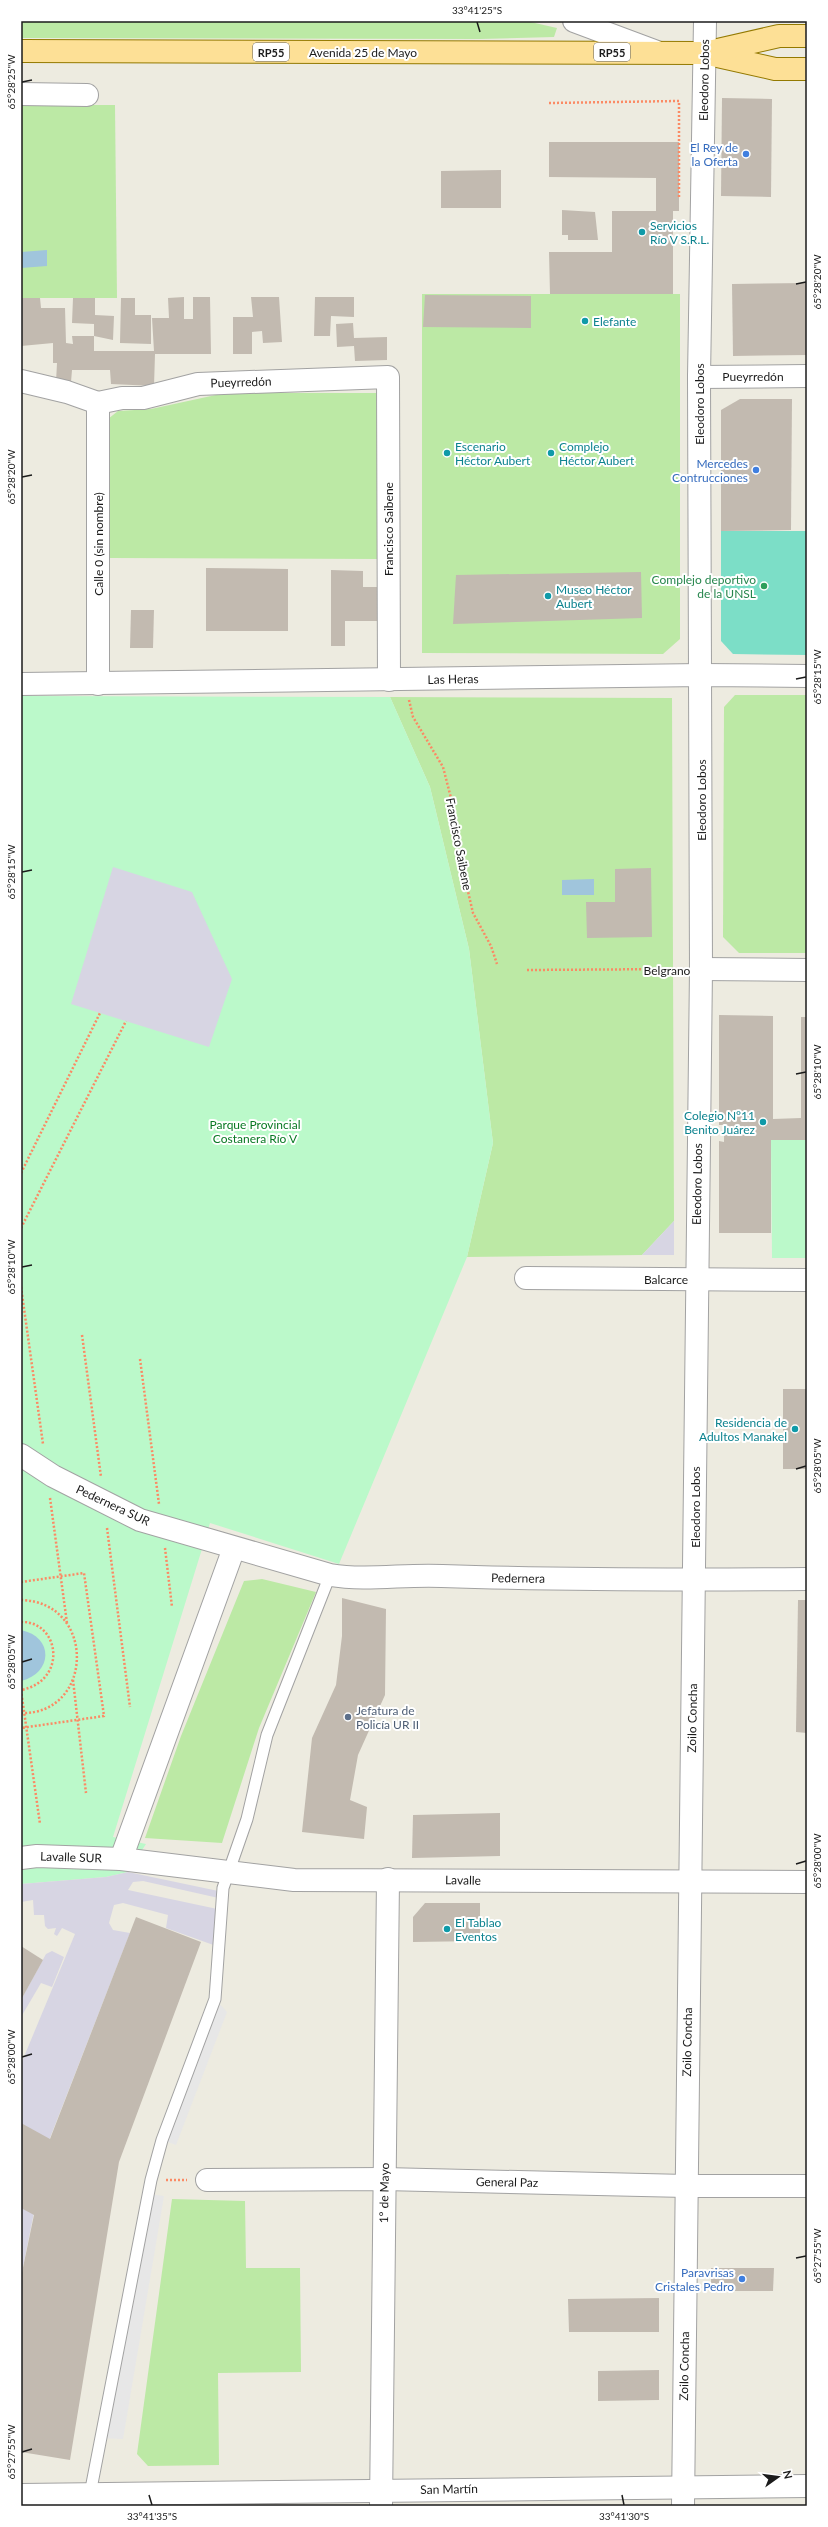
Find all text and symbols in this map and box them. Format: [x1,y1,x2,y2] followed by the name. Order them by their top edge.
[452,4,502,16] text: 33°41'25"S
[696,39,712,121] street label: Eleodoro Lobos
[253,43,289,61] road number: RP55
[594,43,630,61] road number: RP55
[309,45,417,60] street label: Avenida 25 de Mayo
[5,54,17,110] text: 65°28'25"W
[690,140,738,169] place label: El Rey de la Oferta
[741,149,751,159] marker: El Rey de la Oferta
[650,218,709,247] place label: Servicios Río V S.R.L.
[637,227,647,237] marker: Servicios Río V S.R.L.
[811,254,823,310] text: 65°28'20"W
[593,314,636,329] place label: Elefante
[580,316,590,326] marker: Elefante
[692,363,707,445] street label: Eleodoro Lobos
[722,369,784,384] street label: Pueyrredón
[210,373,272,391] street label: Pueyrredón
[455,439,531,468] place label: Escenario Héctor Aubert
[559,439,635,468] place label: Complejo Héctor Aubert
[442,448,452,458] marker: Escenario Héctor Aubert
[546,448,556,458] marker: Complejo Héctor Aubert
[5,449,17,505] text: 65°28'20"W
[672,456,748,485] place label: Mercedes Contrucciones
[751,465,761,475] marker: Mercedes Contrucciones
[381,482,396,576] street label: Francisco Saibene
[91,492,106,596] street label: Calle 0 (sin nombre)
[652,572,756,601] place label: Complejo deportivo de la UNSL
[759,581,769,591] marker: Complejo deportivo de la UNSL
[556,582,632,611] place label: Museo Héctor Aubert
[543,591,553,601] marker: Museo Héctor Aubert
[811,649,823,705] text: 65°28'15"W
[427,671,479,687] street label: Las Heras
[694,759,709,841] street label: Eleodoro Lobos
[443,796,475,892] street label: Francisco Saibene
[5,844,17,900] text: 65°28'15"W
[644,963,691,978] street label: Belgrano
[811,1044,823,1100] text: 65°28'10"W
[684,1108,756,1137] place label: Colegio N°11 Benito Juárez
[210,1117,300,1146] park label: Parque Provincial Costanera Río V
[758,1117,768,1127] marker: Colegio N°11 Benito Juárez
[689,1143,705,1225] street label: Eleodoro Lobos
[5,1239,17,1295] text: 65°28'10"W
[644,1272,688,1287] street label: Balcarce
[699,1415,787,1444] place label: Residencia de Adultos Manakel
[790,1424,800,1434] marker: Residencia de Adultos Manakel
[811,1438,823,1494] text: 65°28'05"W
[688,1466,703,1548] street label: Eleodoro Lobos
[74,1481,153,1529] street label: Pedernera SUR
[491,1570,545,1586] street label: Pedernera
[5,1634,17,1690] text: 65°28'05"W
[684,1683,700,1753] street label: Zoilo Concha
[356,1703,419,1732] place label: Jefatura de Policía UR II
[343,1712,353,1722] marker: Jefatura de Policía UR II
[811,1833,823,1889] text: 65°28'00"W
[40,1848,103,1866] street label: Lavalle SUR
[445,1872,481,1888] street label: Lavalle
[455,1915,502,1944] place label: El Tablao Eventos
[442,1924,452,1934] marker: El Tablao Eventos
[679,2007,695,2077] street label: Zoilo Concha
[5,2029,17,2085] text: 65°28'00"W
[376,2162,392,2223] street label: 1º de Mayo
[476,2174,539,2190] street label: General Paz
[811,2228,823,2284] text: 65°27'55"W
[655,2265,734,2294] place label: Paravrisas Cristales Pedro
[737,2274,747,2284] marker: Paravrisas Cristales Pedro
[676,2331,692,2401] street label: Zoilo Concha
[5,2424,17,2480] text: 65°27'55"W
[758,2457,798,2497] north arrow
[781,2469,796,2480] text: N
[420,2481,478,2497] street label: San Martín
[127,2510,177,2522] text: 33°41'35"S
[599,2510,649,2522] text: 33°41'30"S

